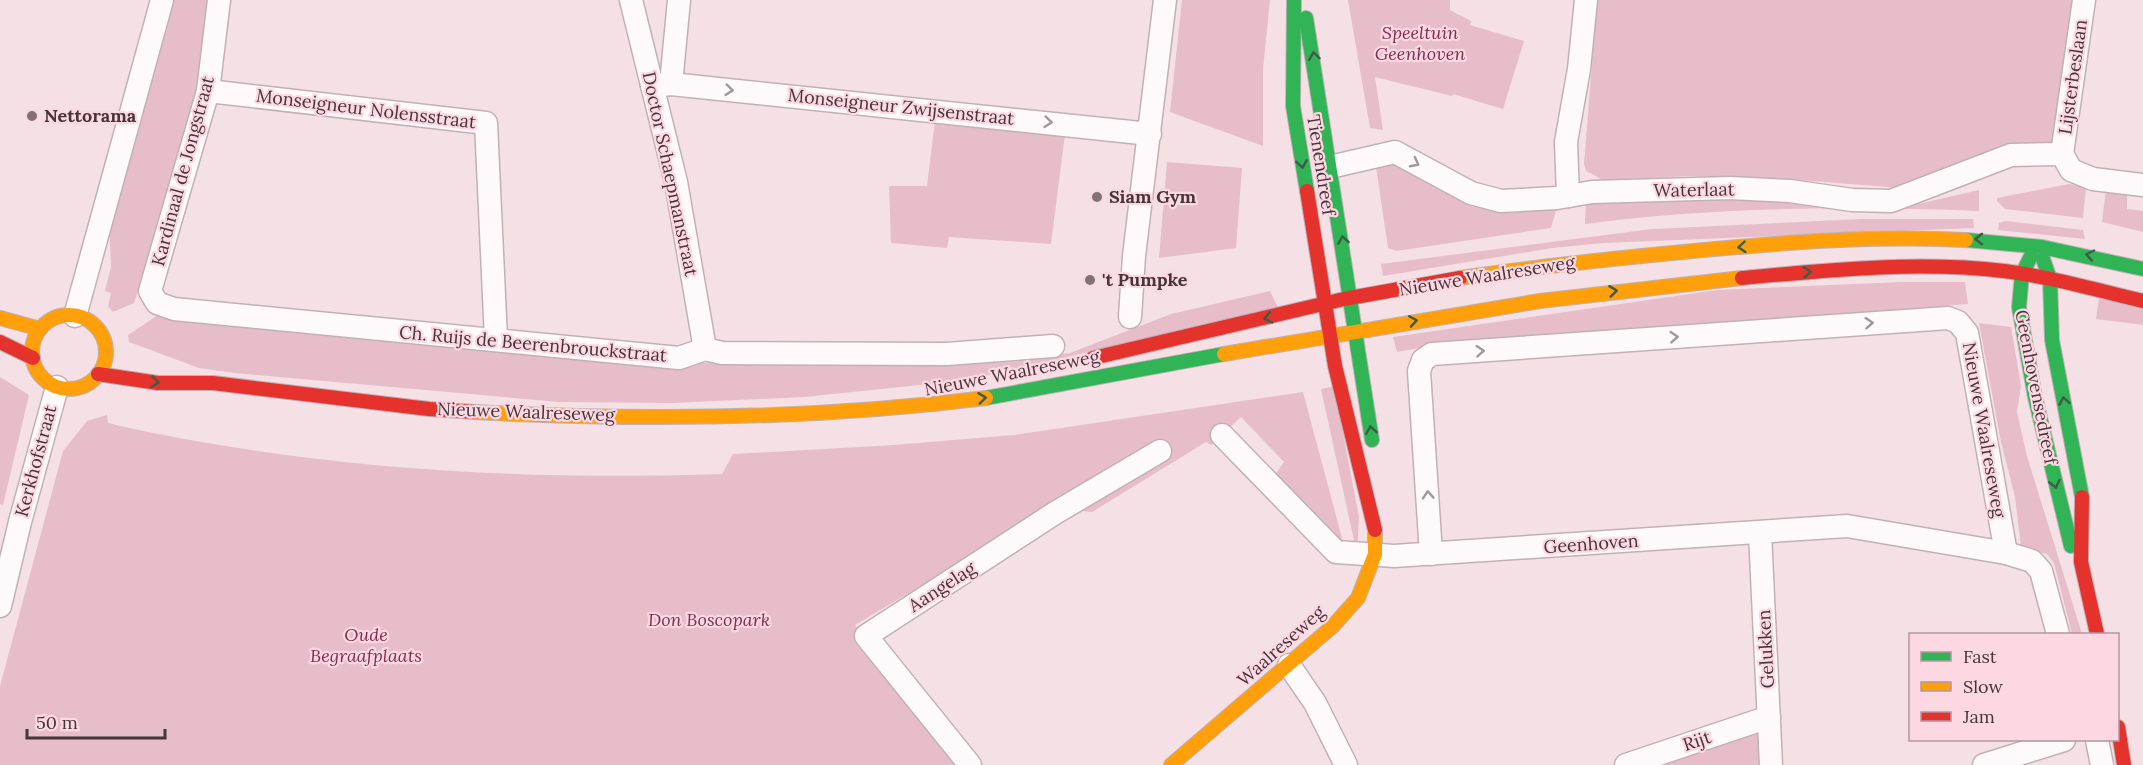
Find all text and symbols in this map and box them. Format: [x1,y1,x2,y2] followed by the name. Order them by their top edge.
[2053,18,2092,136] street label: Lijsterbeslaan
[1375,21,1465,65] park label: Speeltuin Geenhoven
[1308,51,1320,61] one-way arrow
[638,70,703,278] street label: Doctor Schaepmanstraat
[146,73,219,268] street label: Kardinaal de Jongstraat
[724,83,734,96] one-way arrow
[787,83,1015,130] street label: Monseigneur Zwijsenstraat
[255,84,477,133] street label: Monseigneur Nolensstraat
[44,104,137,127] place label: Nettorama
[25,109,39,123] marker: Nettorama
[1302,113,1341,219] street label: Tienendreef
[1044,115,1053,128] one-way arrow
[1409,156,1419,167] one-way arrow
[1295,158,1308,168] one-way arrow
[1653,177,1735,202] street label: Waterlaat
[1109,185,1197,208] place label: Siam Gym
[1090,190,1104,204] marker: Siam Gym
[1974,233,1983,245] one-way arrow
[1337,236,1349,245] one-way arrow
[1738,240,1747,253] one-way arrow
[2086,249,2096,262] one-way arrow
[1397,250,1578,301] street label: Nieuwe Waalreseweg
[1802,266,1811,279] one-way arrow
[1102,268,1188,291] place label: 't Pumpke
[1083,273,1097,287] marker: 't Pumpke
[1608,285,1617,298] one-way arrow
[2010,308,2063,468] street label: Geenhovensedreef
[1263,310,1273,323] one-way arrow
[1408,315,1417,327] one-way arrow
[1864,317,1873,330] one-way arrow
[398,320,668,367] street label: Ch. Ruijs de Beerenbrouckstraat
[1670,331,1679,344] one-way arrow
[1958,340,2011,521] street label: Nieuwe Waalreseweg
[922,344,1102,401] street label: Nieuwe Waalreseweg
[1475,344,1484,357] one-way arrow
[151,375,160,388] one-way arrow
[978,392,987,405] one-way arrow
[2058,396,2071,406] one-way arrow
[437,397,616,426] street label: Nieuwe Waalreseweg
[10,402,61,519] street label: Kerkhofstraat
[1365,425,1377,434] one-way arrow
[2047,479,2060,489] one-way arrow
[1421,491,1434,500] one-way arrow
[1543,529,1639,558] street label: Geenhoven
[903,556,981,617] street label: Aangelag
[1232,600,1330,691] street label: Waalreseweg
[648,608,770,631] park label: Don Boscopark
[1752,609,1779,689] street label: Gelukken
[310,623,422,667] park label: Oude Begraafplaats
[1909,633,2119,741] legend
[1963,645,1997,668] text: Fast
[1963,675,2003,698] text: Slow
[27,702,165,740] scale bar
[1962,705,1995,728] text: Jam
[36,711,78,734] text: 50 m
[1680,725,1714,756] street label: Rijt

